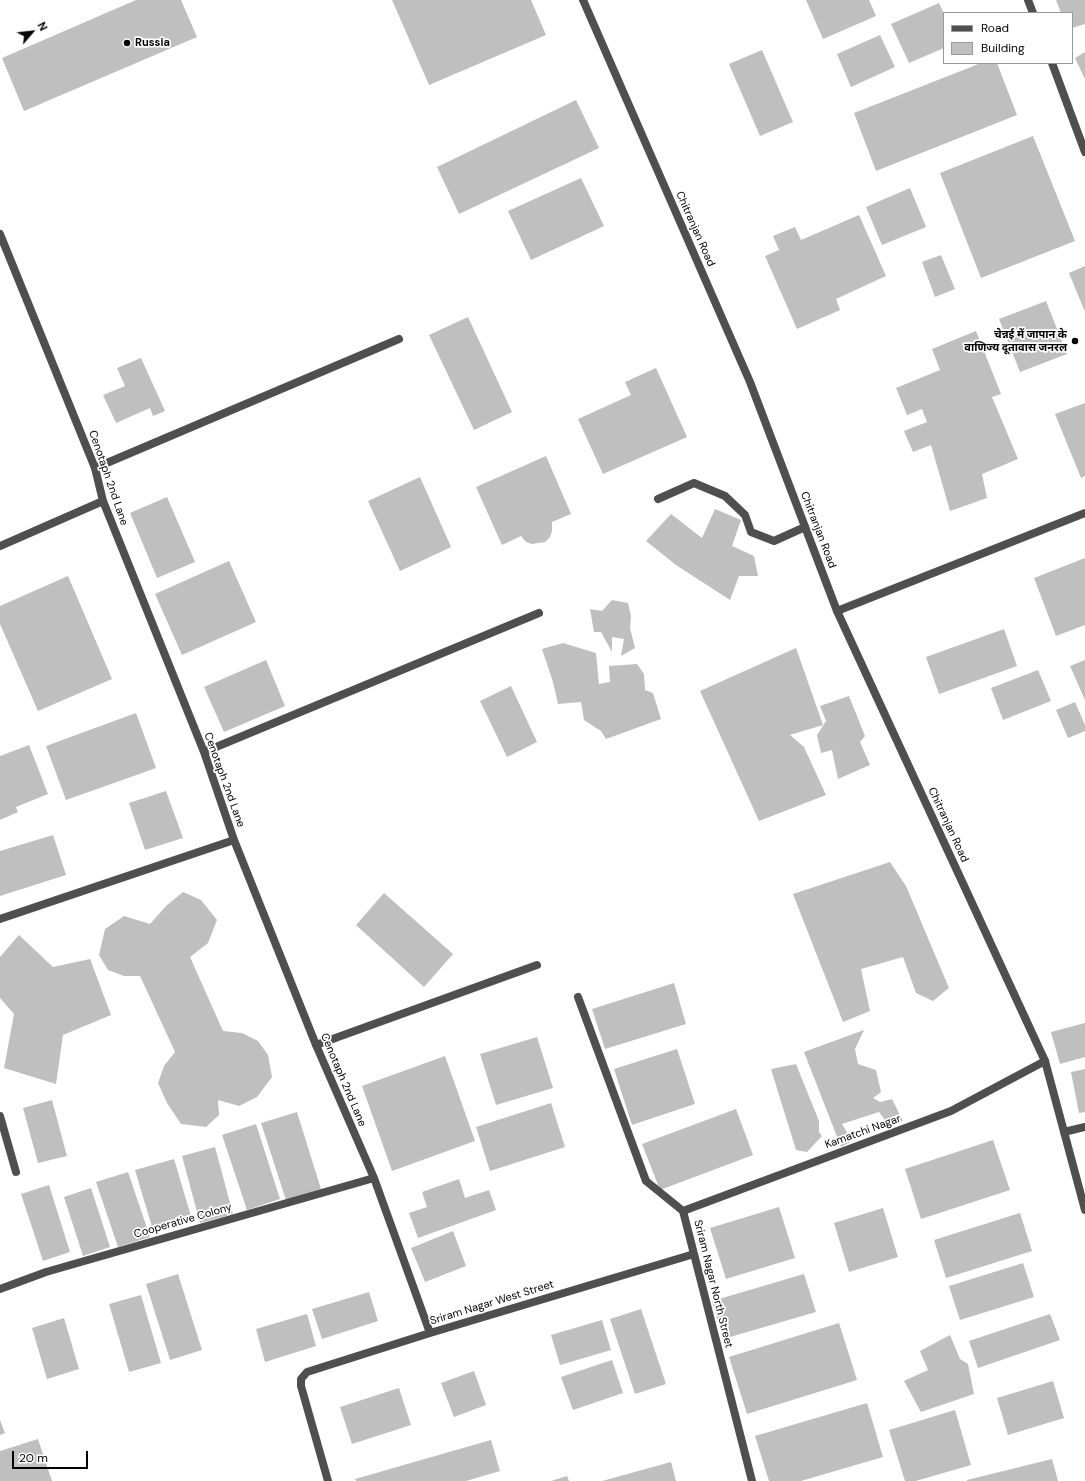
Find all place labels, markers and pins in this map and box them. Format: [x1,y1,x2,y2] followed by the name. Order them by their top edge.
[135,36,170,50] place label: Russia
[122,38,132,48] marker: Russia
[964,328,1067,354] place label: चेन्नई में जापान के वाणिज्य दूतावास जनरल
[1070,336,1080,346] marker: चेन्नई में जापान के वाणिज्य दूतावास जनरल

